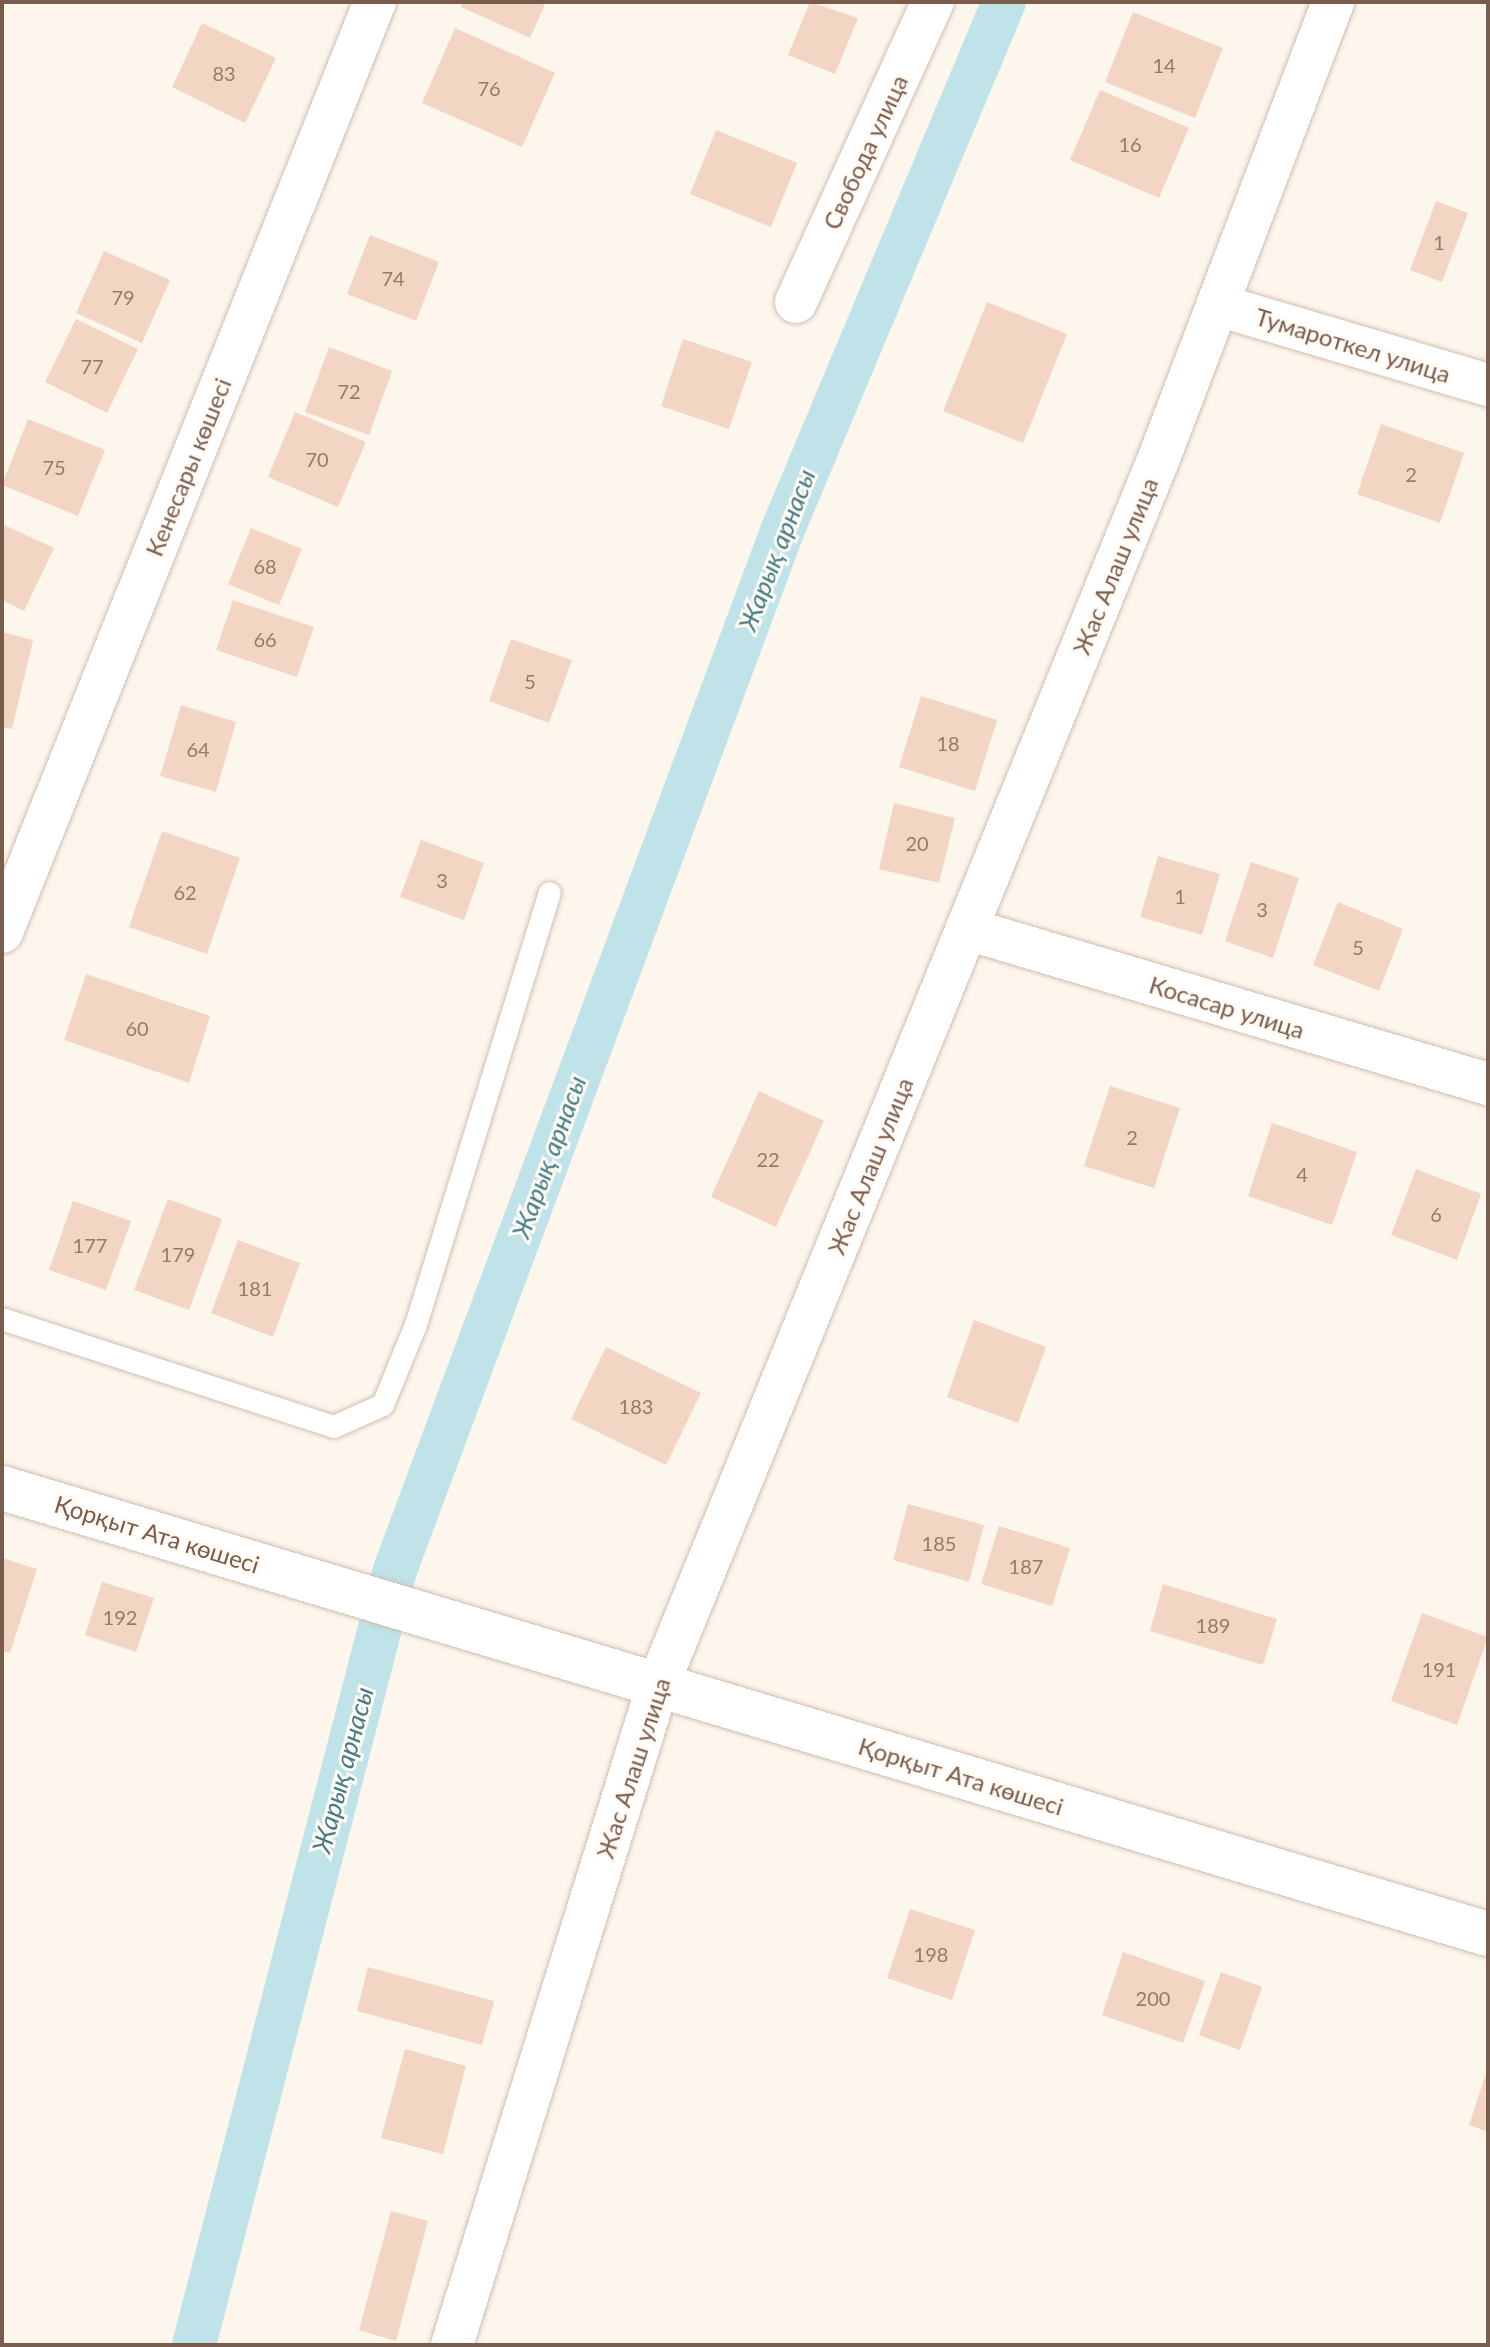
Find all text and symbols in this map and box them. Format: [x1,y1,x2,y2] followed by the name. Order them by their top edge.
[1152,53,1176,77] house number: 14
[212,61,236,85] house number: 83
[817,70,913,234] street label: Свобода улица
[477,76,501,100] house number: 76
[1118,132,1142,156] house number: 16
[1433,230,1445,254] house number: 1
[381,266,405,290] house number: 74
[111,285,135,309] house number: 79
[1252,302,1454,388] street label: Тумароткел улица
[80,354,104,378] house number: 77
[139,374,237,560] street label: Кенесары көшесі
[337,379,361,403] house number: 72
[305,447,329,471] house number: 70
[42,455,66,479] house number: 75
[1405,462,1417,486] house number: 2
[732,465,822,635] water label: Жарық арнасы
[1066,473,1164,659] street label: Жас Алаш улица
[253,554,277,578] house number: 68
[253,627,277,651] house number: 66
[524,669,536,693] house number: 5
[936,731,960,755] house number: 18
[186,737,210,761] house number: 64
[905,831,929,855] house number: 20
[436,868,448,892] house number: 3
[173,880,197,904] house number: 62
[1174,884,1186,908] house number: 1
[1256,897,1268,921] house number: 3
[1352,935,1364,959] house number: 5
[1146,970,1308,1044] street label: Косасар улица
[125,1016,149,1040] house number: 60
[505,1071,593,1243] water label: Жарық арнасы
[821,1073,919,1259] street label: Жас Алаш улица
[1126,1125,1138,1149] house number: 2
[756,1147,780,1171] house number: 22
[1296,1162,1308,1186] house number: 4
[1430,1202,1442,1226] house number: 6
[73,1233,107,1257] house number: 177
[161,1242,195,1266] house number: 179
[238,1276,272,1300] house number: 181
[619,1394,653,1418] house number: 183
[51,1489,263,1579] street label: Қорқыт Ата көшесі
[922,1531,956,1555] house number: 185
[1009,1554,1043,1578] house number: 187
[103,1605,137,1629] house number: 192
[1196,1613,1230,1637] house number: 189
[1422,1657,1456,1681] house number: 191
[590,1674,676,1862] street label: Жас Алаш улица
[306,1684,380,1856] water label: Жарық арнасы
[855,1731,1067,1821] street label: Қорқыт Ата көшесі
[914,1942,948,1966] house number: 198
[1136,1986,1170,2010] house number: 200

